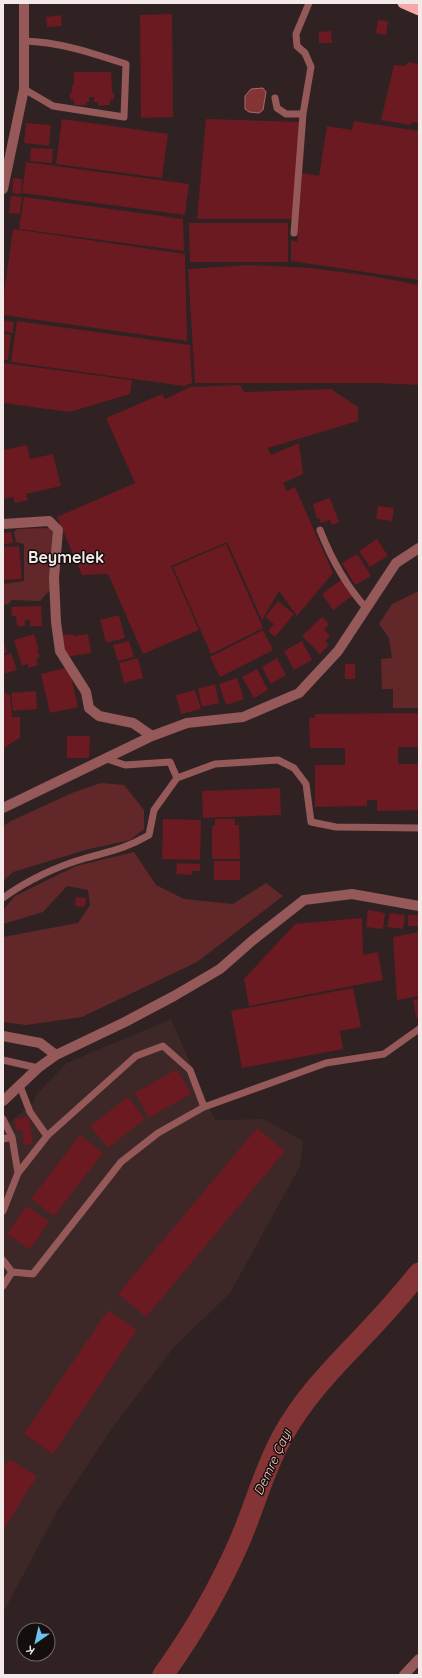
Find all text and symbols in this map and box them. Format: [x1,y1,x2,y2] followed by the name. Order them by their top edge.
[28,547,104,567] district label: Beymelek
[250,1425,295,1497] water label: Demre Çayı
[16,1622,56,1662] north arrow
[24,1642,37,1658] text: K

